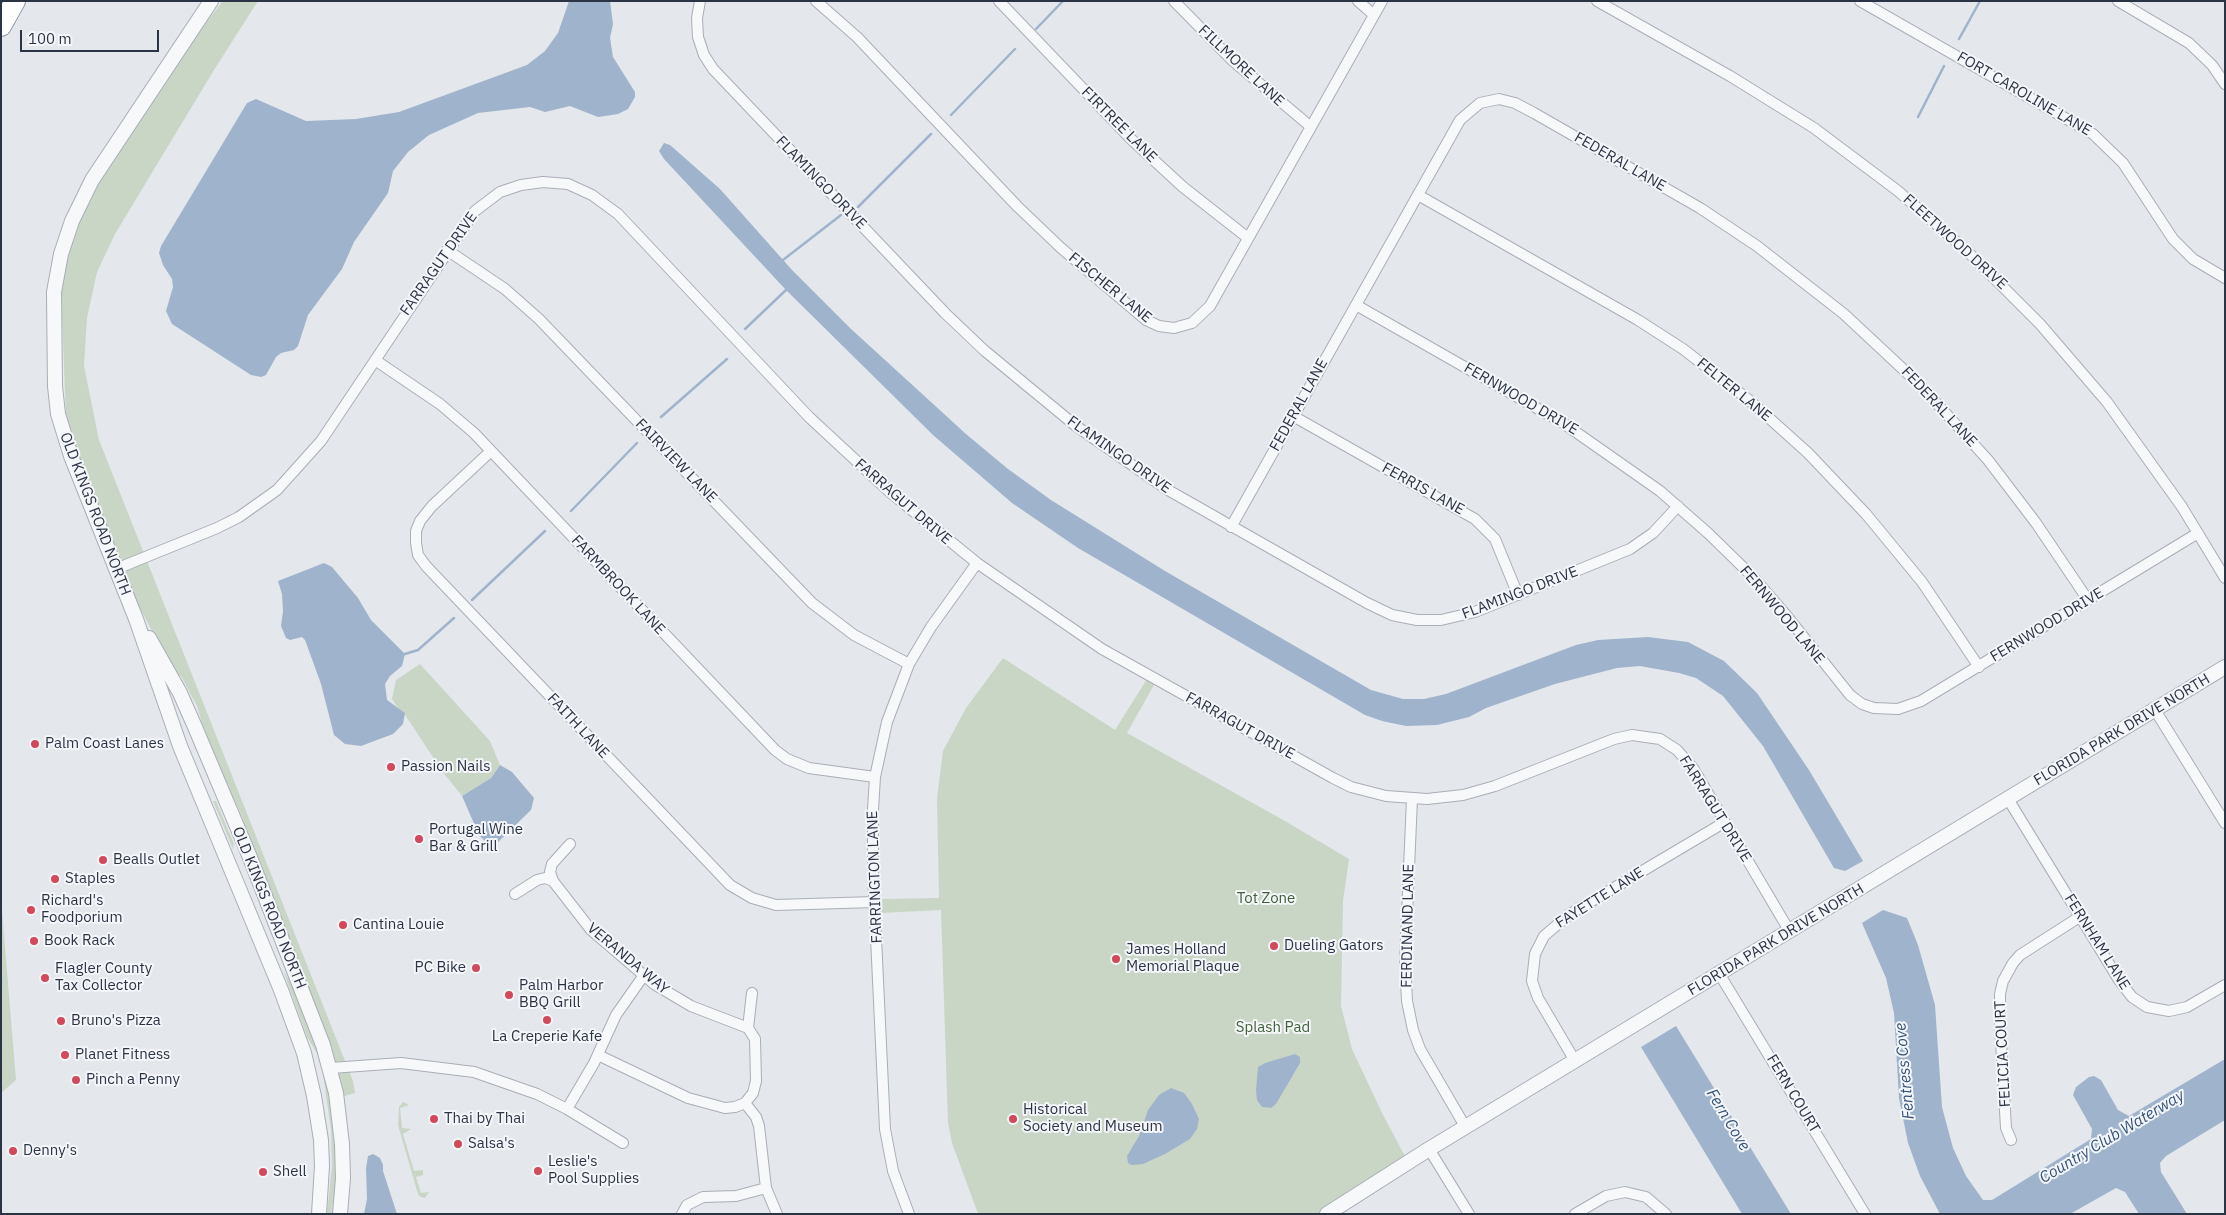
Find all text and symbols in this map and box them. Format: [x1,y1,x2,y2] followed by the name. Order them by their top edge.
[22,20,161,52] scale bar
[1194,22,1288,110] street label: FILLMORE LANE
[28,29,72,48] text: 100 m
[1954,48,2094,140] street label: FORT CAROLINE LANE
[1077,83,1161,167] street label: FIRTREE LANE
[1571,128,1669,196] street label: FEDERAL LANE
[772,133,870,233] street label: FLAMINGO DRIVE
[1899,190,2011,294] street label: FLEETWOOD DRIVE
[397,209,481,319] street label: FARRAGUT DRIVE
[1065,249,1155,327] street label: FISCHER LANE
[1693,354,1775,426] street label: FELTER LANE
[1266,356,1332,454] street label: FEDERAL LANE
[1461,359,1581,439] street label: FERNWOOD DRIVE
[1897,363,1981,451] street label: FEDERAL LANE
[1064,412,1174,498] street label: FLAMINGO DRIVE
[631,415,721,507] street label: FAIRVIEW LANE
[56,430,134,598] street label: OLD KINGS ROAD NORTH
[851,455,955,549] street label: FARRAGUT DRIVE
[1379,459,1467,519] street label: FERRIS LANE
[567,532,669,638] street label: FARMBROOK LANE
[1736,562,1828,668] street label: FERNWOOD LANE
[1459,563,1581,623] street label: FLAMINGO DRIVE
[1987,584,2107,666] street label: FERNWOOD DRIVE
[2031,670,2213,790] street label: FLORIDA PARK DRIVE NORTH
[1182,689,1298,763] street label: FARRAGUT DRIVE
[543,690,613,762] street label: FAITH LANE
[45,735,164,753] place label: Palm Coast Lanes
[29,738,41,750] marker: Palm Coast Lanes
[1675,752,1755,866] street label: FARRAGUT DRIVE
[401,758,490,776] place label: Passion Nails
[385,761,397,773] marker: Passion Nails
[864,810,886,944] street label: FARRINGTON LANE
[429,821,523,856] place label: Portugal Wine Bar & Grill
[228,824,310,992] street label: OLD KINGS ROAD NORTH
[413,833,425,845] marker: Portugal Wine Bar & Grill
[113,851,200,869] place label: Bealls Outlet
[97,854,109,866] marker: Bealls Outlet
[1398,864,1418,988] street label: FERDINAND LANE
[1553,864,1647,932] street label: FAYETTE LANE
[65,870,115,888] place label: Staples
[49,873,61,885] marker: Staples
[1685,880,1867,1000] street label: FLORIDA PARK DRIVE NORTH
[1237,890,1295,908] park label: Tot Zone
[2060,891,2134,993] street label: FERNHAM LANE
[41,892,122,927] place label: Richard's Foodporium
[25,904,37,916] marker: Richard's Foodporium
[353,916,444,934] place label: Cantina Louie
[337,919,349,931] marker: Cantina Louie
[583,919,673,999] street label: VERANDA WAY
[44,932,115,950] place label: Book Rack
[28,935,40,947] marker: Book Rack
[1284,937,1383,955] place label: Dueling Gators
[1268,940,1280,952] marker: Dueling Gators
[1126,941,1239,976] place label: James Holland Memorial Plaque
[1110,953,1122,965] marker: James Holland Memorial Plaque
[415,959,466,977] place label: PC Bike
[55,960,152,995] place label: Flagler County Tax Collector
[470,962,482,974] marker: PC Bike
[39,972,51,984] marker: Flagler County Tax Collector
[519,977,603,1012] place label: Palm Harbor BBQ Grill
[503,989,515,1001] marker: Palm Harbor BBQ Grill
[1991,1000,2015,1108] street label: FELICIA COURT
[71,1012,161,1030] place label: Bruno's Pizza
[541,1014,553,1026] marker: La Creperie Kafe
[55,1015,67,1027] marker: Bruno's Pizza
[1236,1019,1310,1037] park label: Splash Pad
[1891,1022,1919,1120] water label: Fentress Cove
[492,1028,602,1046] place label: La Creperie Kafe
[75,1046,170,1064] place label: Planet Fitness
[59,1049,71,1061] marker: Planet Fitness
[1762,1051,1824,1137] street label: FERN COURT
[86,1071,180,1089] place label: Pinch a Penny
[70,1074,82,1086] marker: Pinch a Penny
[1702,1086,1754,1154] water label: Fern Cove
[2036,1086,2188,1188] water label: Country Club Waterway
[1023,1101,1163,1136] place label: Historical Society and Museum
[444,1110,525,1128] place label: Thai by Thai
[428,1113,440,1125] marker: Thai by Thai
[1007,1113,1019,1125] marker: Historical Society and Museum
[468,1135,515,1153] place label: Salsa's
[452,1138,464,1150] marker: Salsa's
[23,1142,77,1160] place label: Denny's
[7,1145,19,1157] marker: Denny's
[548,1153,639,1188] place label: Leslie's Pool Supplies
[273,1163,307,1181] place label: Shell
[532,1165,544,1177] marker: Leslie's Pool Supplies
[257,1166,269,1178] marker: Shell

